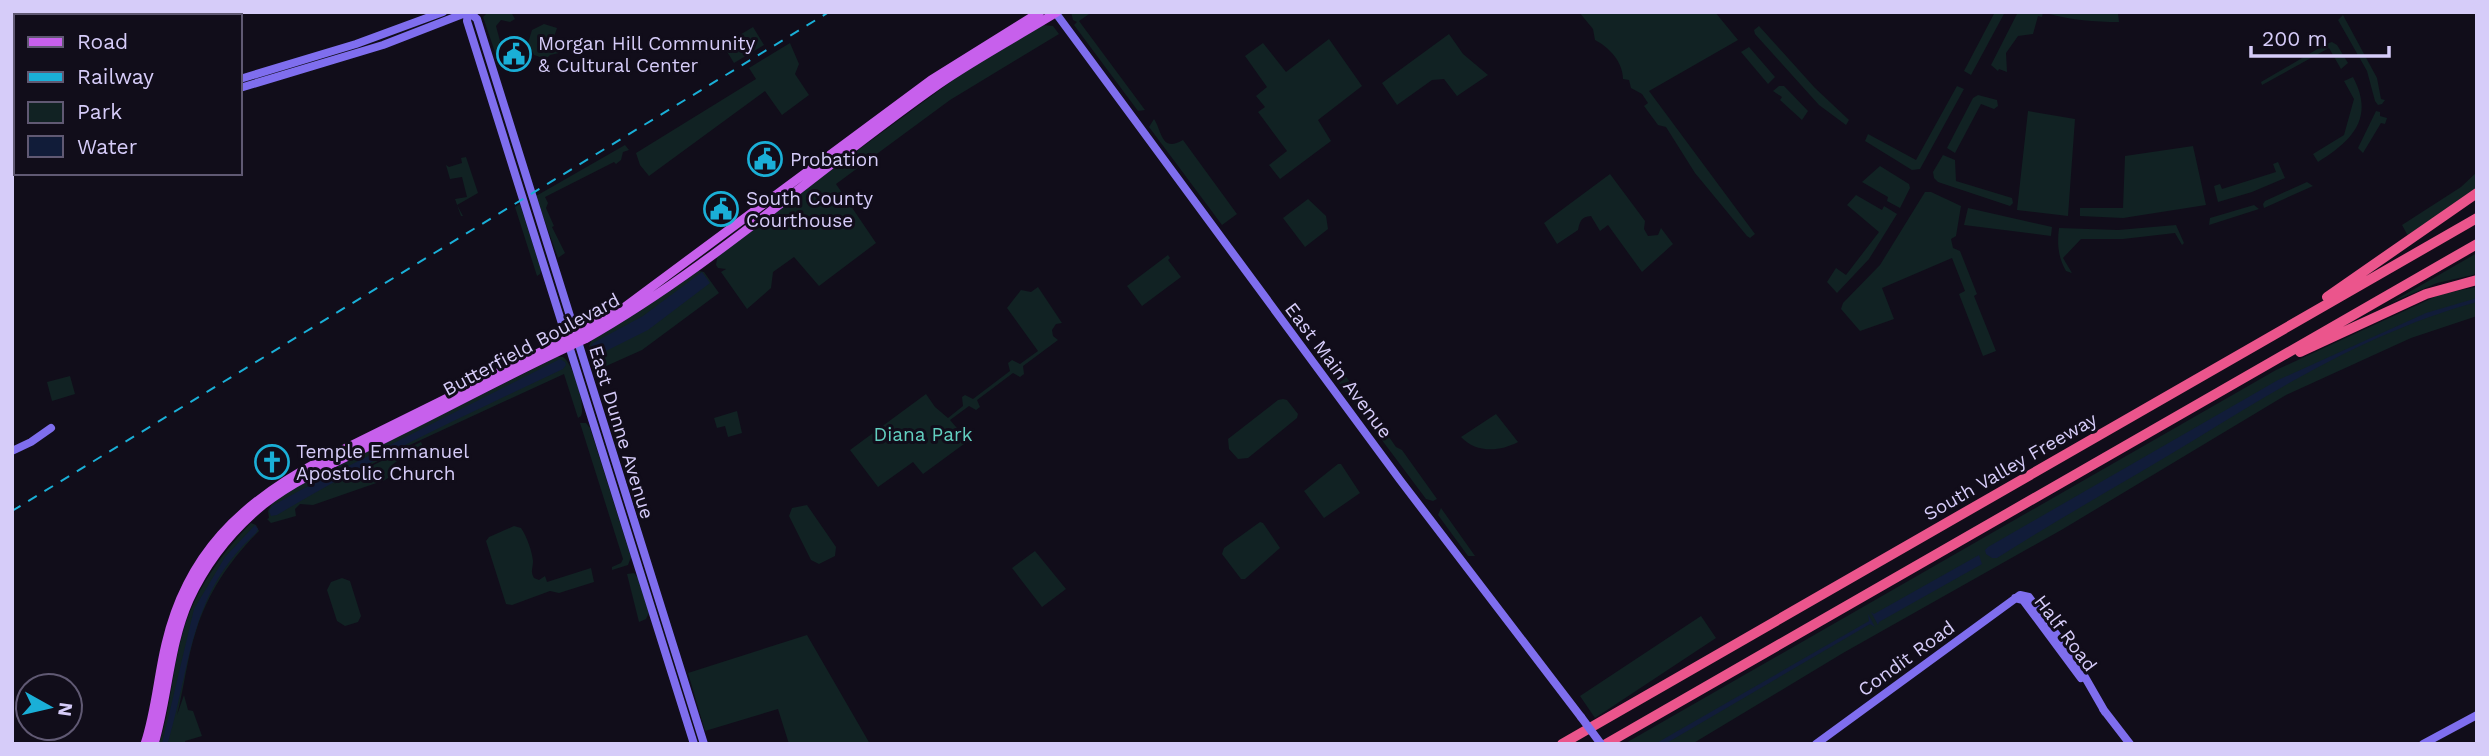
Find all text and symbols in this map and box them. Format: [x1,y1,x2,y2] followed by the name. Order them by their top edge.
[14,14,242,175] legend
[2251,14,2389,58] scale bar
[2262,26,2328,51] text: 200 m
[77,29,128,54] text: Road
[538,32,755,77] place label: Morgan Hill Community & Cultural Center
[495,35,533,73] public building icon: Morgan Hill Community & Cultural Center
[77,64,154,89] text: Railway
[77,99,122,124] text: Park
[77,134,138,159] text: Water
[746,140,784,178] public building icon: Probation
[790,148,879,171] place label: Probation
[746,187,873,232] place label: South County Courthouse
[702,190,740,228] public building icon: South County Courthouse
[439,288,624,401] street label: Butterfield Boulevard
[1280,298,1397,443] street label: East Main Avenue
[584,343,659,522] street label: East Dunne Avenue
[1919,407,2101,525] street label: South Valley Freeway
[874,423,973,446] park label: Diana Park
[296,440,469,485] place label: Temple Emmanuel Apostolic Church
[253,443,291,481] church icon: Temple Emmanuel Apostolic Church
[2029,590,2102,676] street label: Half Road
[1853,616,1959,701] street label: Condit Road
[14,672,84,742] north arrow
[53,701,78,718] text: N

